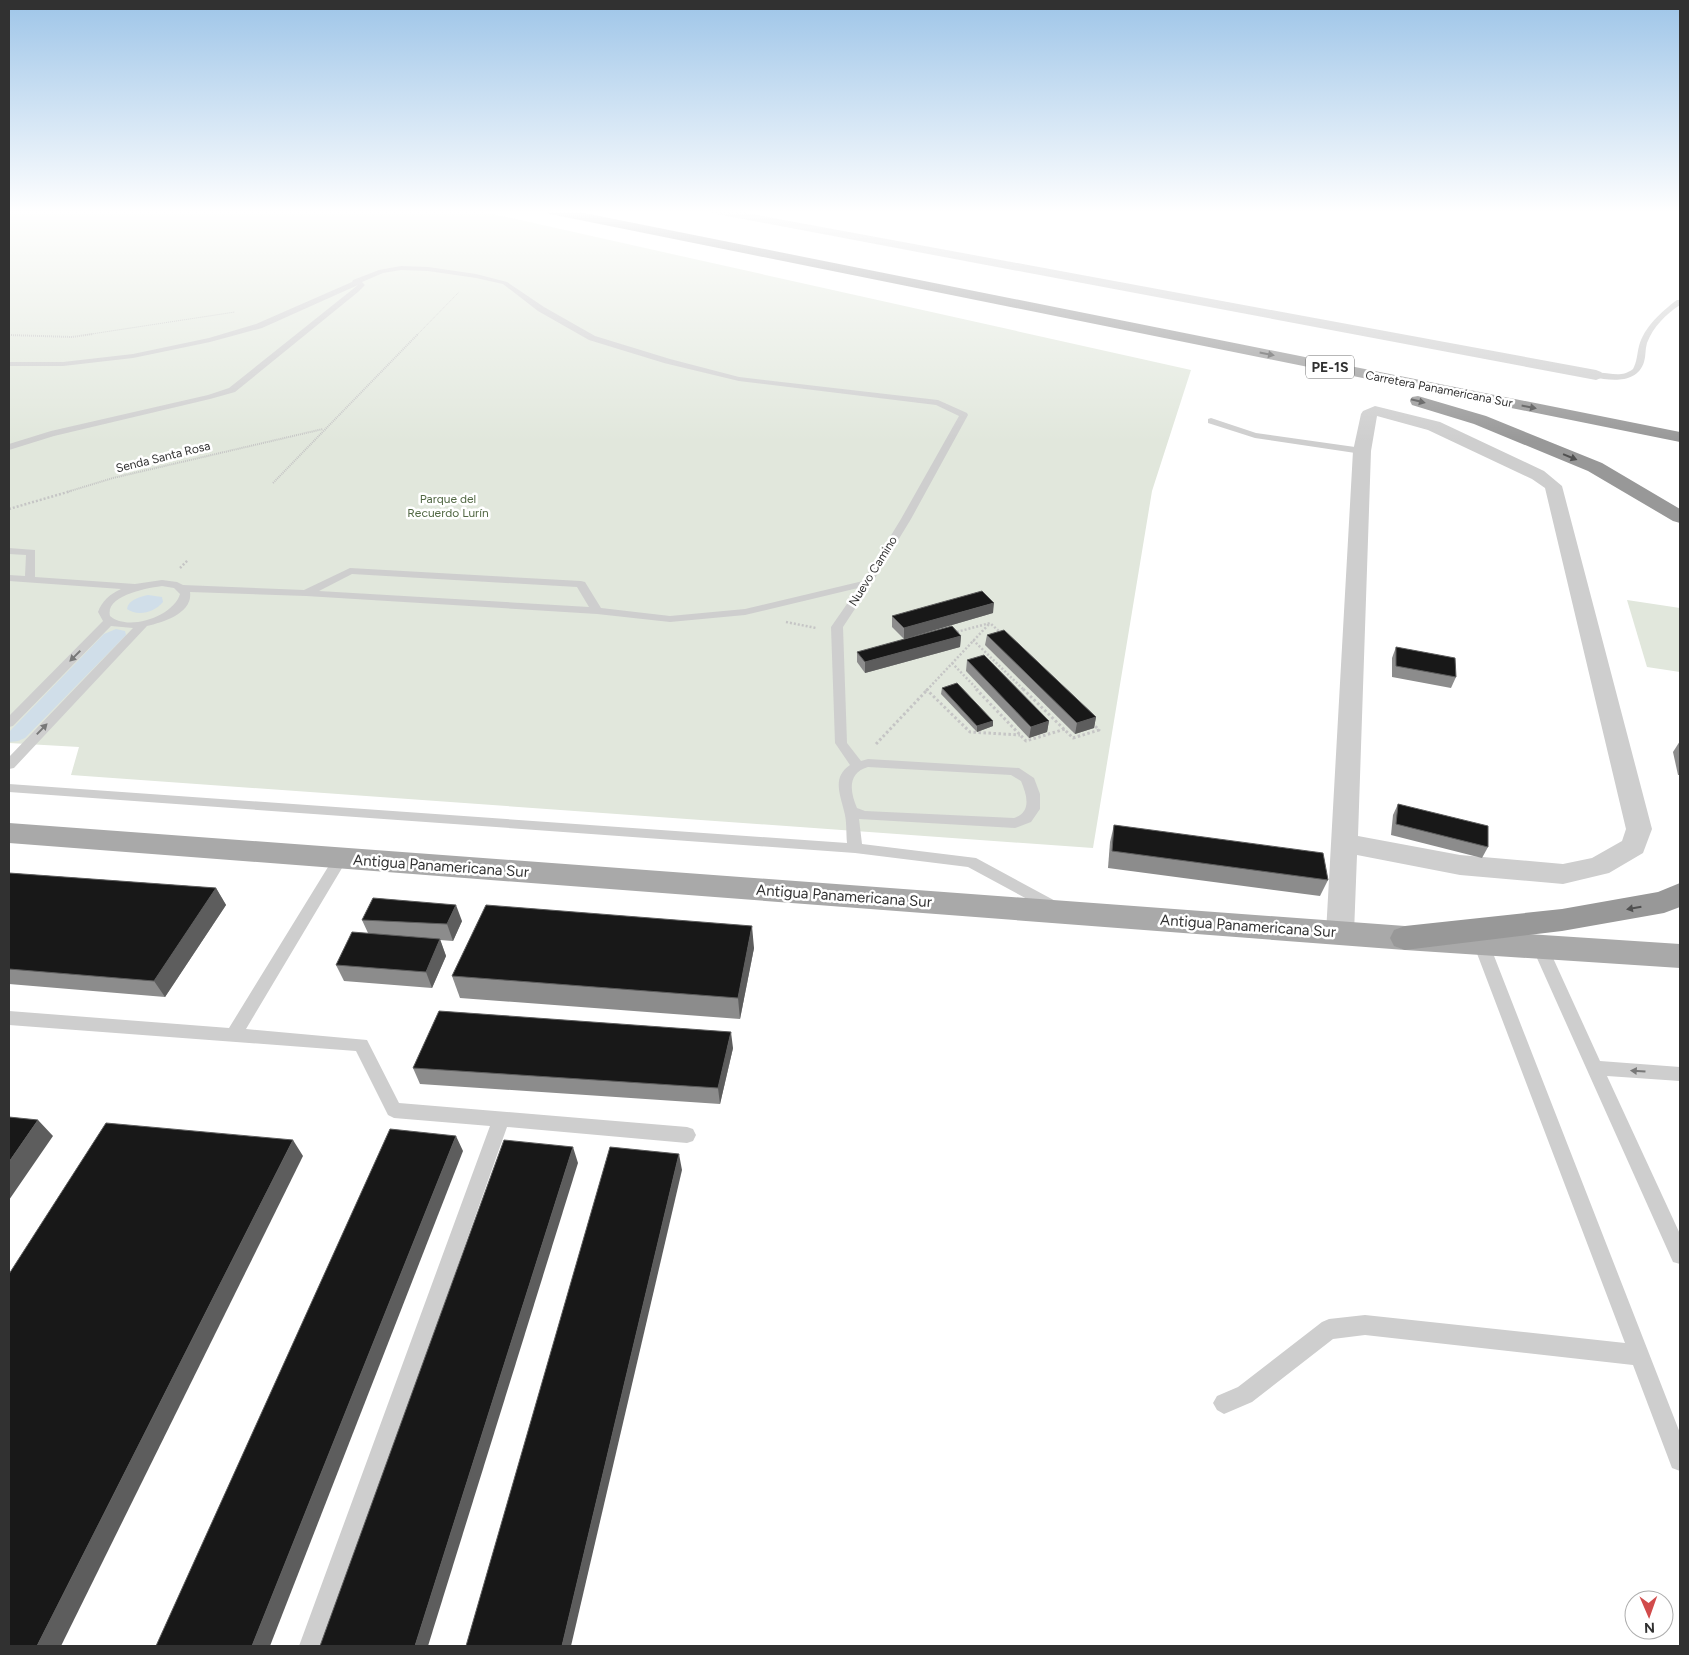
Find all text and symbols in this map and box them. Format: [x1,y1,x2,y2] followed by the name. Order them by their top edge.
[1260,350,1275,358] one-way arrow
[1306,356,1354,378] road number: PE-1S
[1364,368,1514,410] street label: Carretera Panamericana Sur
[1410,397,1425,405] one-way arrow
[1522,403,1537,411] one-way arrow
[114,439,212,475] street label: Senda Santa Rosa
[1563,454,1577,462] one-way arrow
[407,492,489,520] park label: Parque del Recuerdo Lurín
[846,533,900,609] street label: Nuevo Camino
[69,650,81,662] one-way arrow
[36,724,48,736] one-way arrow
[353,851,529,881] street label: Antigua Panamericana Sur
[756,881,932,911] street label: Antigua Panamericana Sur
[1626,904,1642,912] one-way arrow
[1160,911,1336,941] street label: Antigua Panamericana Sur
[1630,1067,1646,1075] one-way arrow
[1624,1590,1674,1640] north arrow
[1644,1619,1655,1636] text: N

